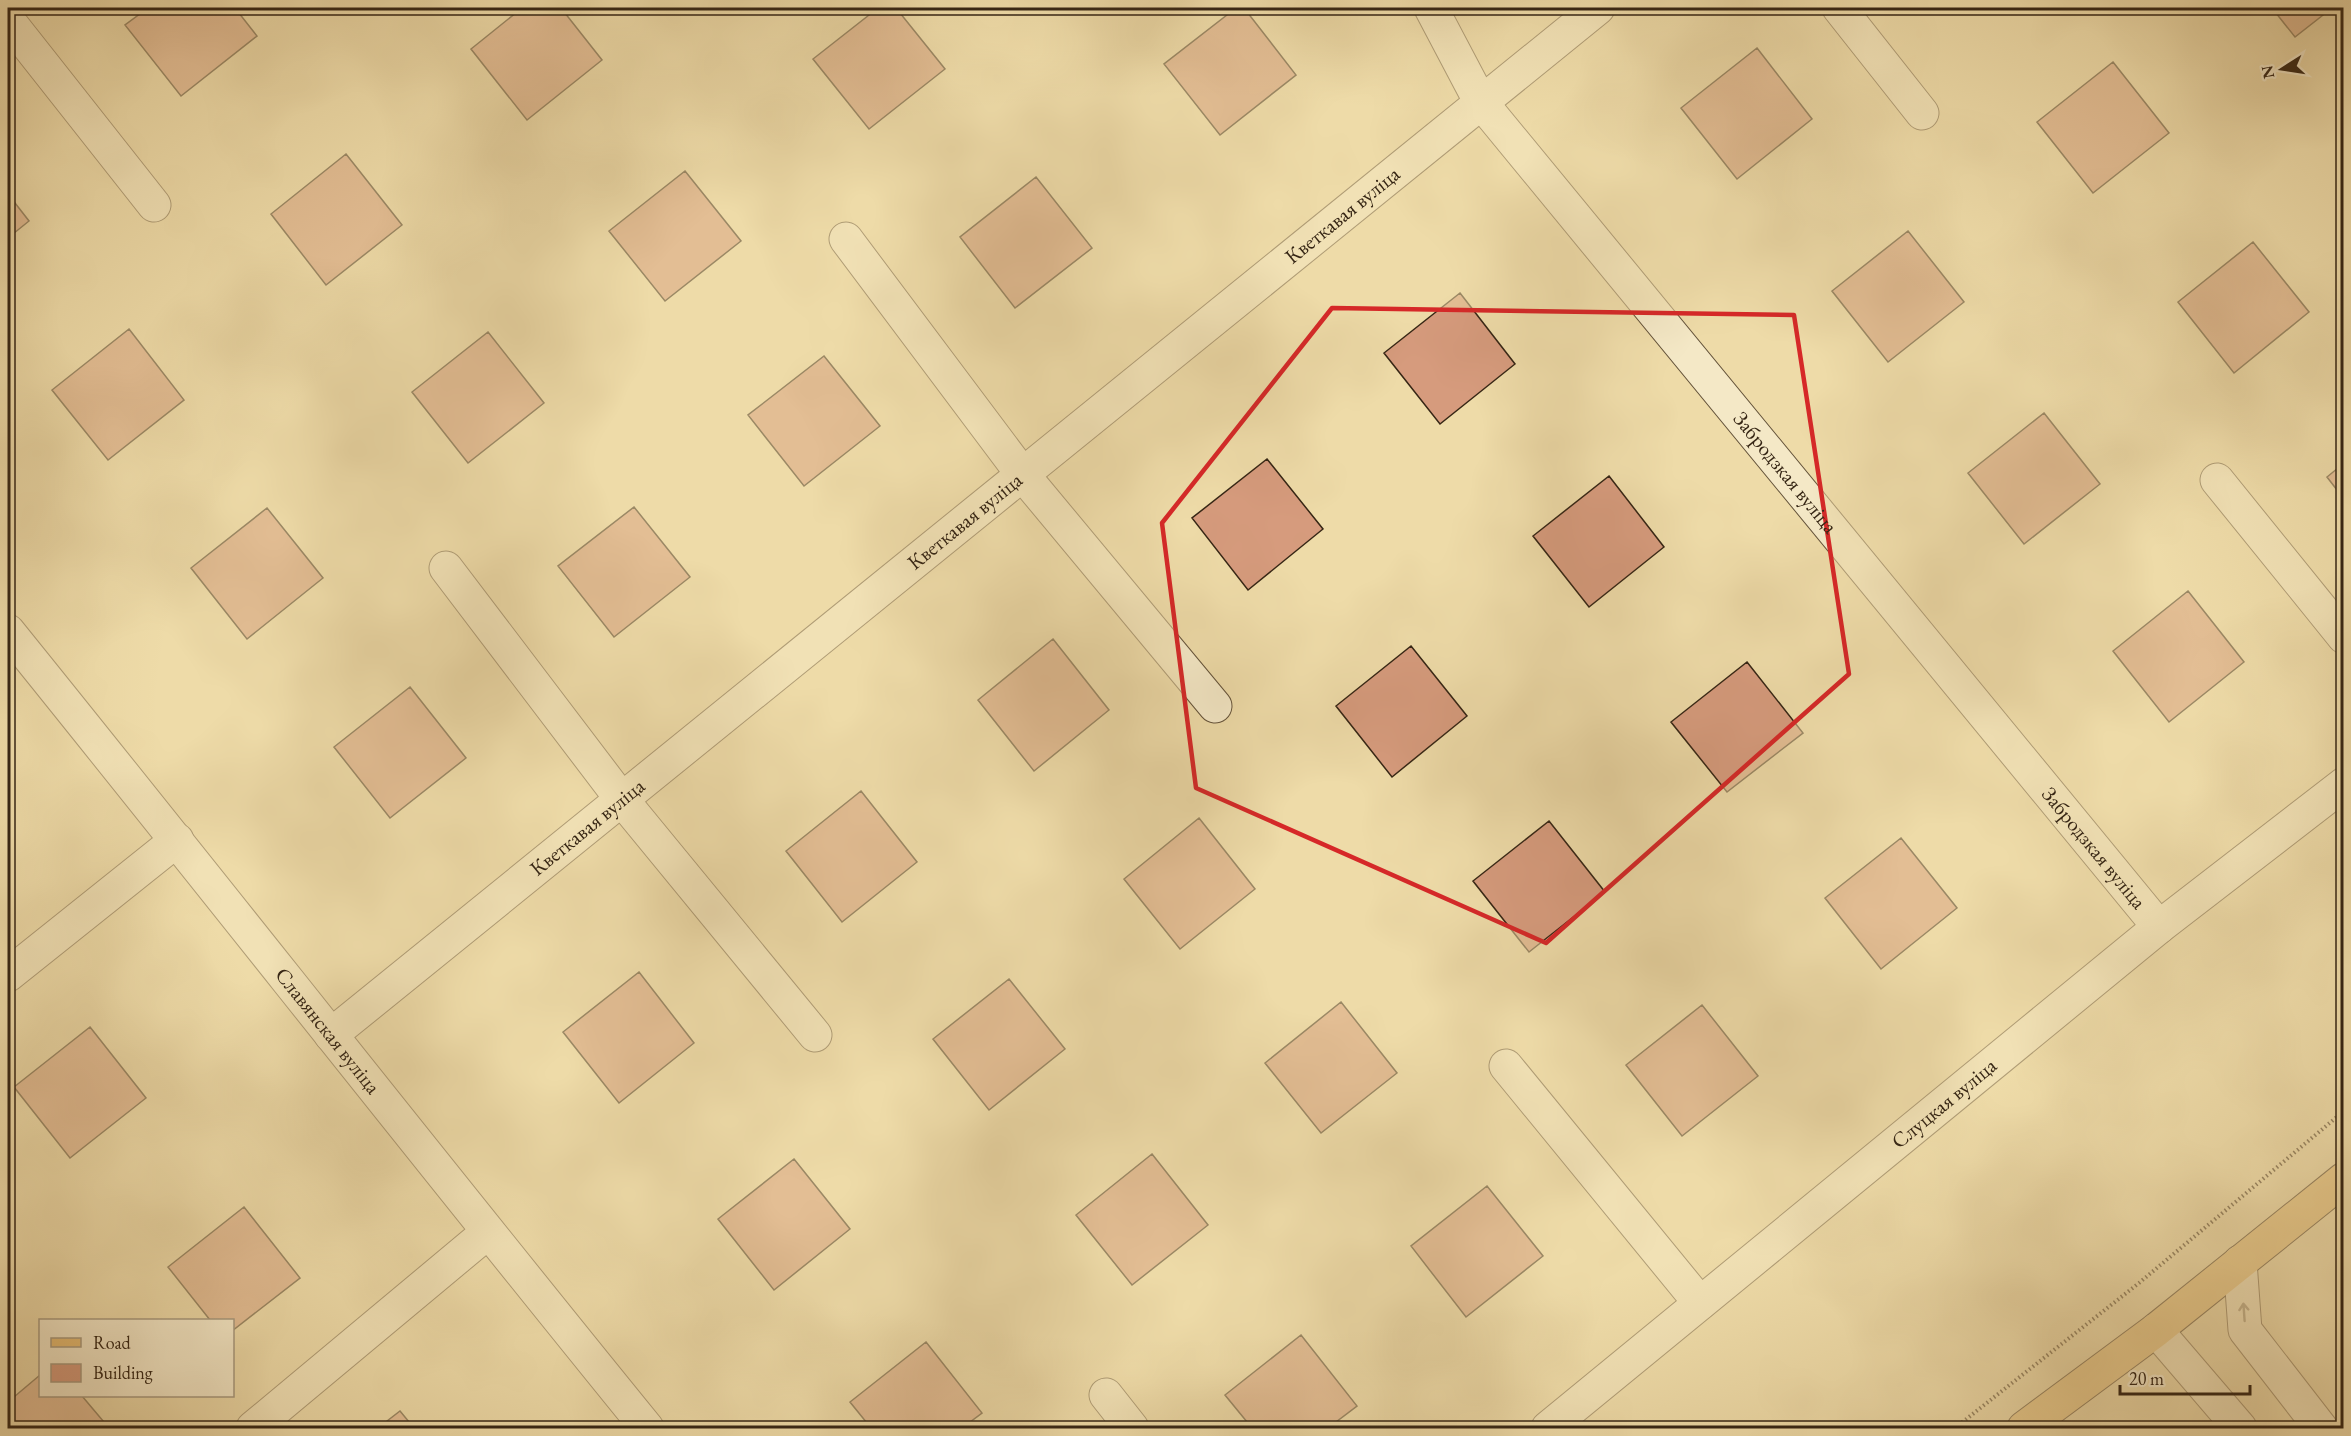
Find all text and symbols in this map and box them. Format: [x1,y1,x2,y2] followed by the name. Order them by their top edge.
[2252,39,2312,99] north arrow
[2256,63,2279,81] text: N
[1279,160,1406,269] street label: Кветкавая вуліца
[1728,405,1844,539] street label: Забродзкая вуліца
[902,466,1028,575] street label: Кветкавая вуліца
[524,772,651,881] street label: Кветкавая вуліца
[2036,781,2153,915] street label: Забродзкая вуліца
[270,962,387,1100] street label: Славянская вуліца
[1885,1051,2002,1154] street label: Слуцкая вуліца
[2238,1302,2249,1322] one-way arrow
[39,1319,234,1397] legend
[93,1331,132,1354] text: Road
[2120,1358,2250,1396] scale bar
[93,1361,153,1384] text: Building
[2129,1367,2164,1390] text: 20 m

